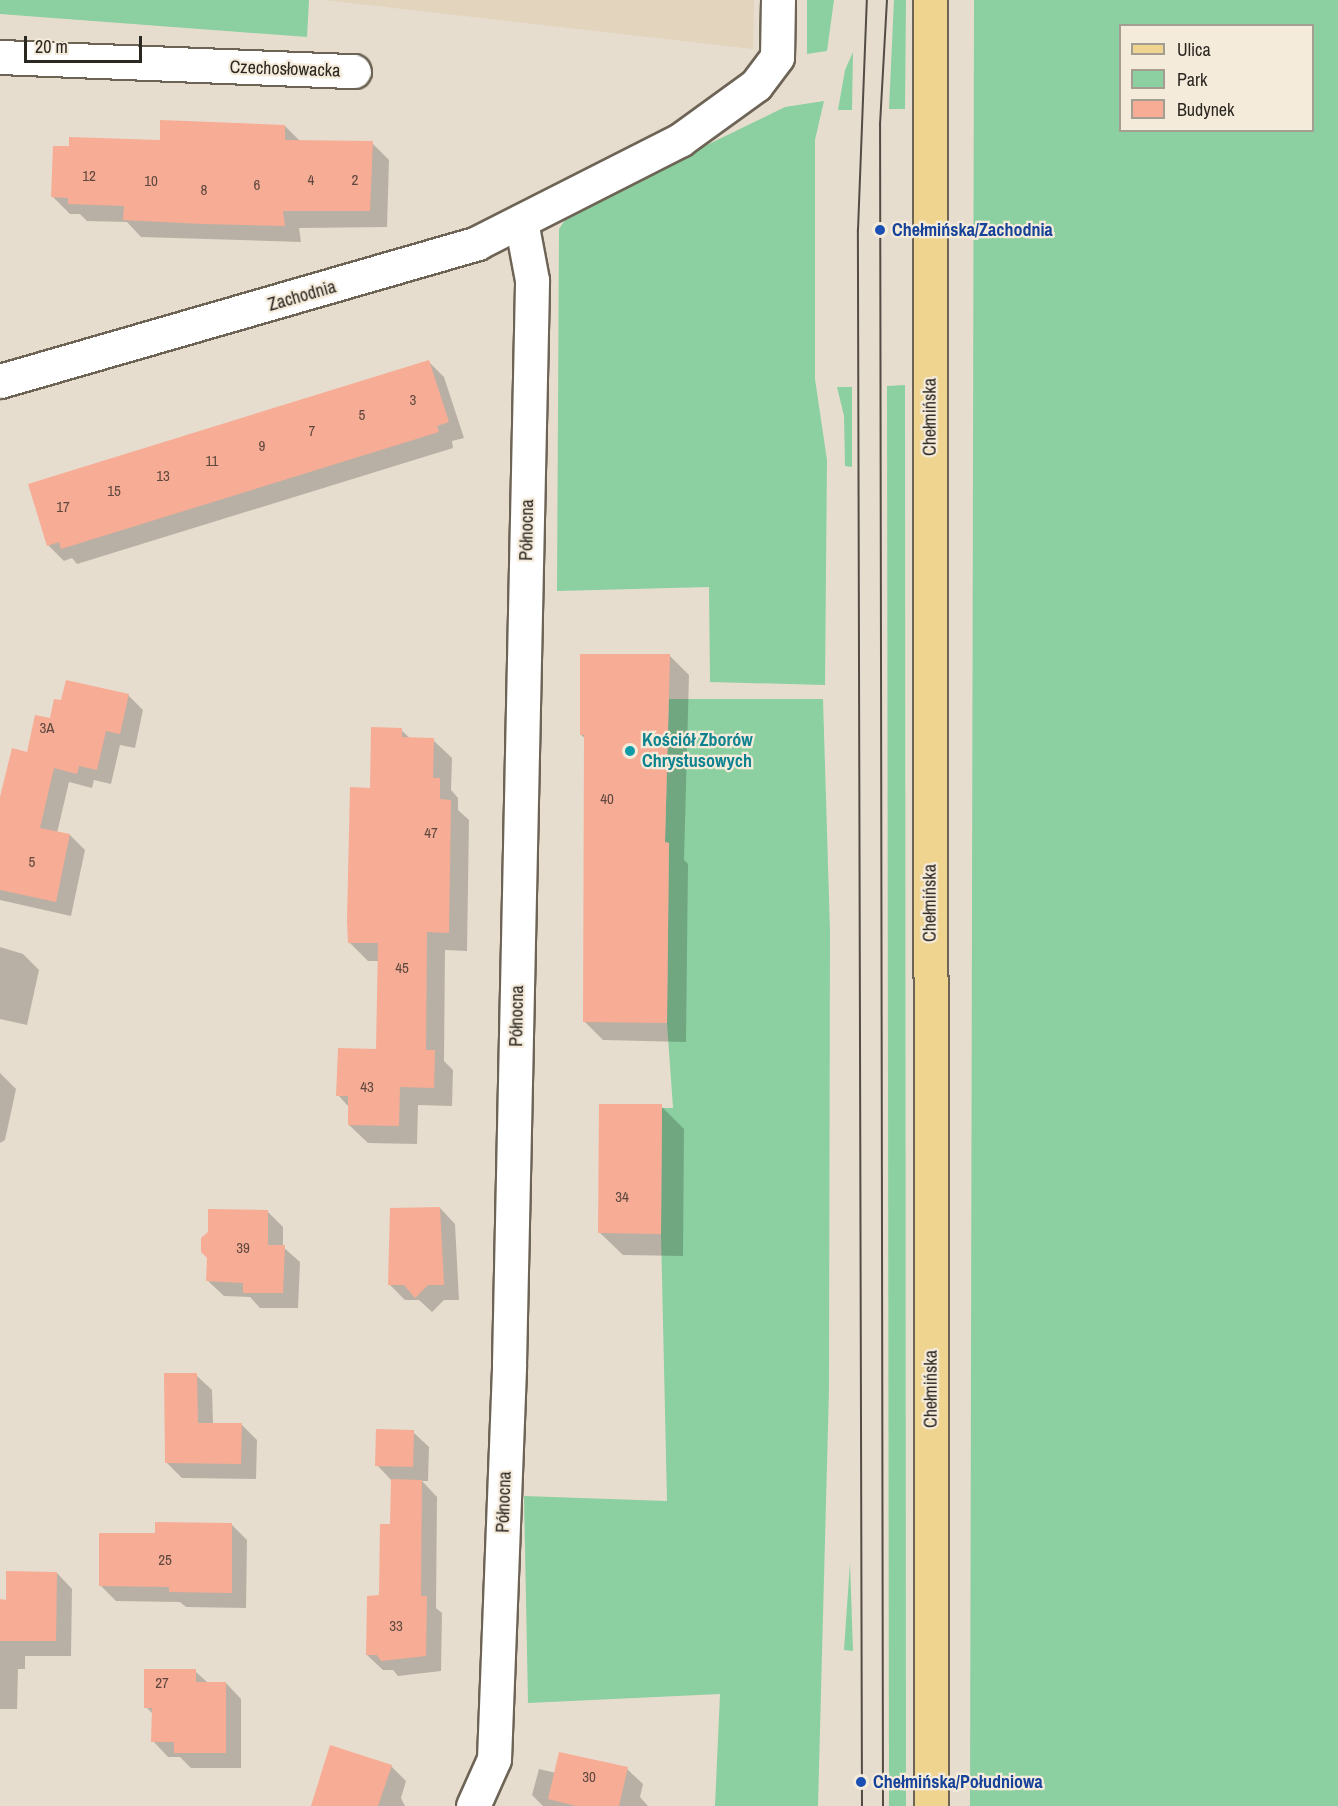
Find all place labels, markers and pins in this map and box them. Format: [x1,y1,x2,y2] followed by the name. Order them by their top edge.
[892,219,1053,241] place label: Chełmińska/Zachodnia
[873,223,887,237] marker: Chełmińska/Zachodnia
[642,730,753,772] place label: Kościół Zborów Chrystusowych
[623,744,637,758] marker: Kościół Zborów Chrystusowych
[873,1771,1043,1793] place label: Chełmińska/Południowa
[854,1775,868,1789] marker: Chełmińska/Południowa

